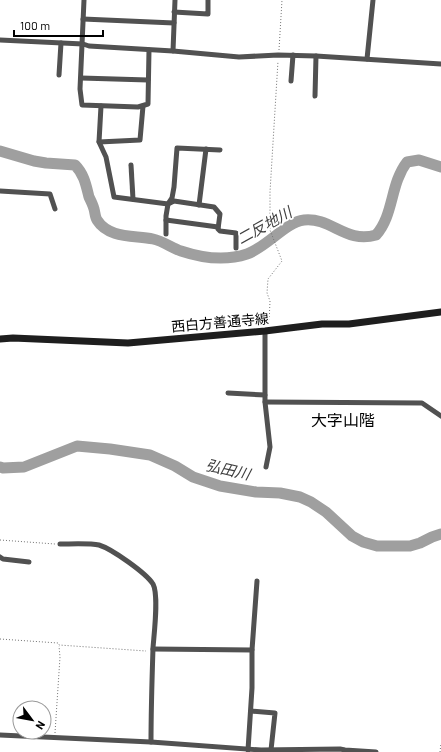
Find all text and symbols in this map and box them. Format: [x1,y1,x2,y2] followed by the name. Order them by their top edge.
[14,12,103,38] scale bar
[20,18,50,32] text: 100 m
[233,202,296,247] water label: 二反地川
[170,309,270,335] street label: 西白方善通寺線
[311,410,375,429] district label: 大字山階
[204,455,254,483] water label: 弘田川
[12,700,52,740] north arrow
[33,719,48,732] text: N

